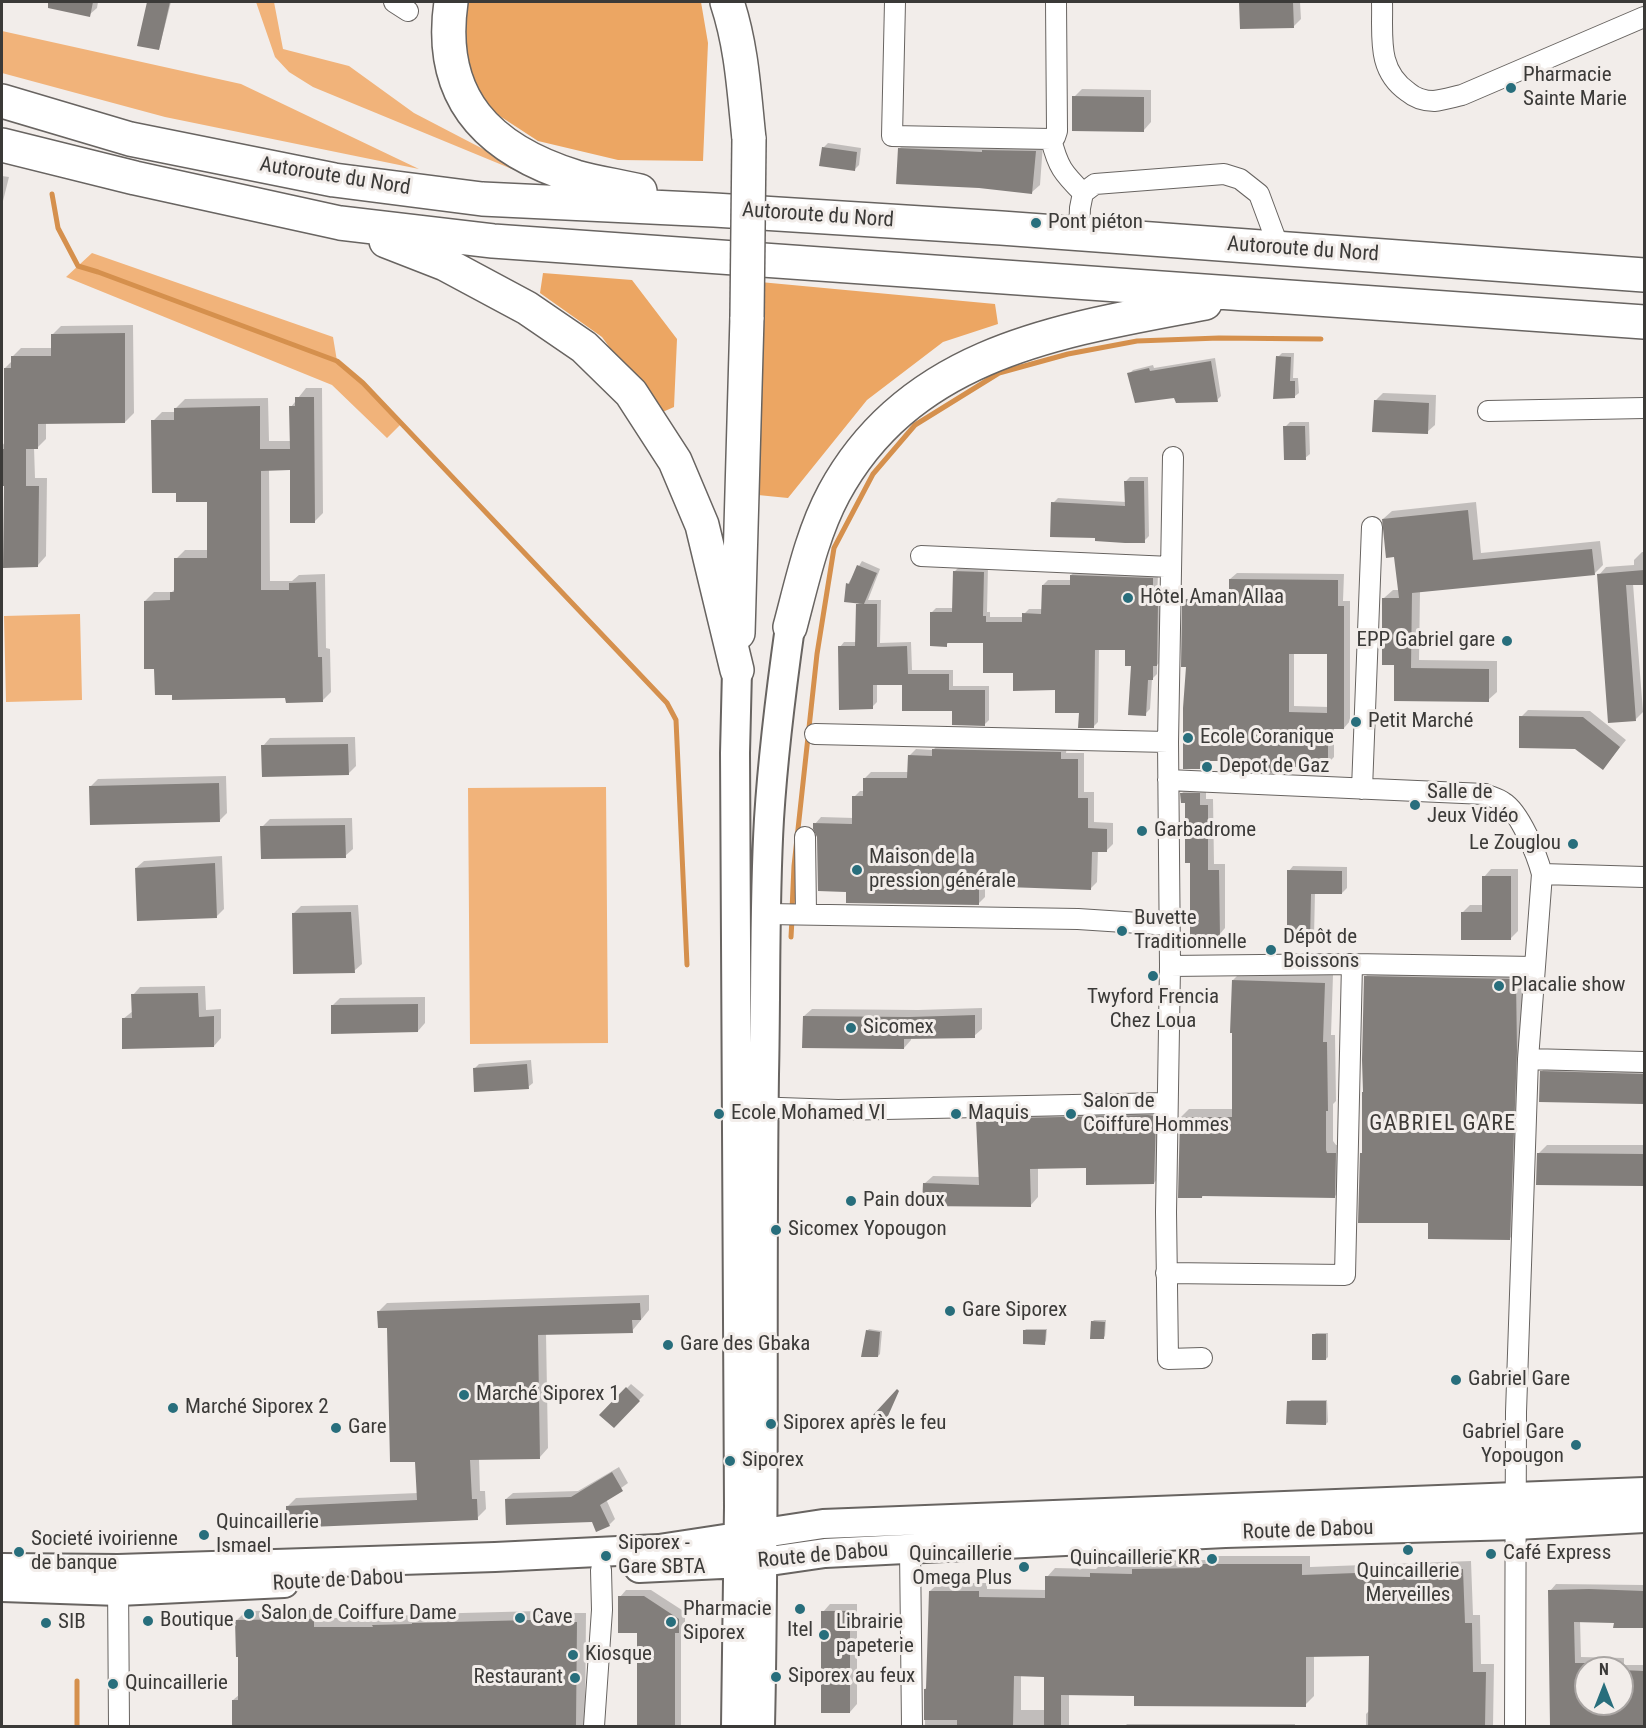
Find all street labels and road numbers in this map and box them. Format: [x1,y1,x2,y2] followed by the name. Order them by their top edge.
[258,153,412,201] street label: Autoroute du Nord
[741,198,895,234] street label: Autoroute du Nord
[1226,232,1380,268] street label: Autoroute du Nord
[1242,1516,1374,1546] street label: Route de Dabou
[757,1538,889,1574] street label: Route de Dabou
[272,1565,404,1597] street label: Route de Dabou

